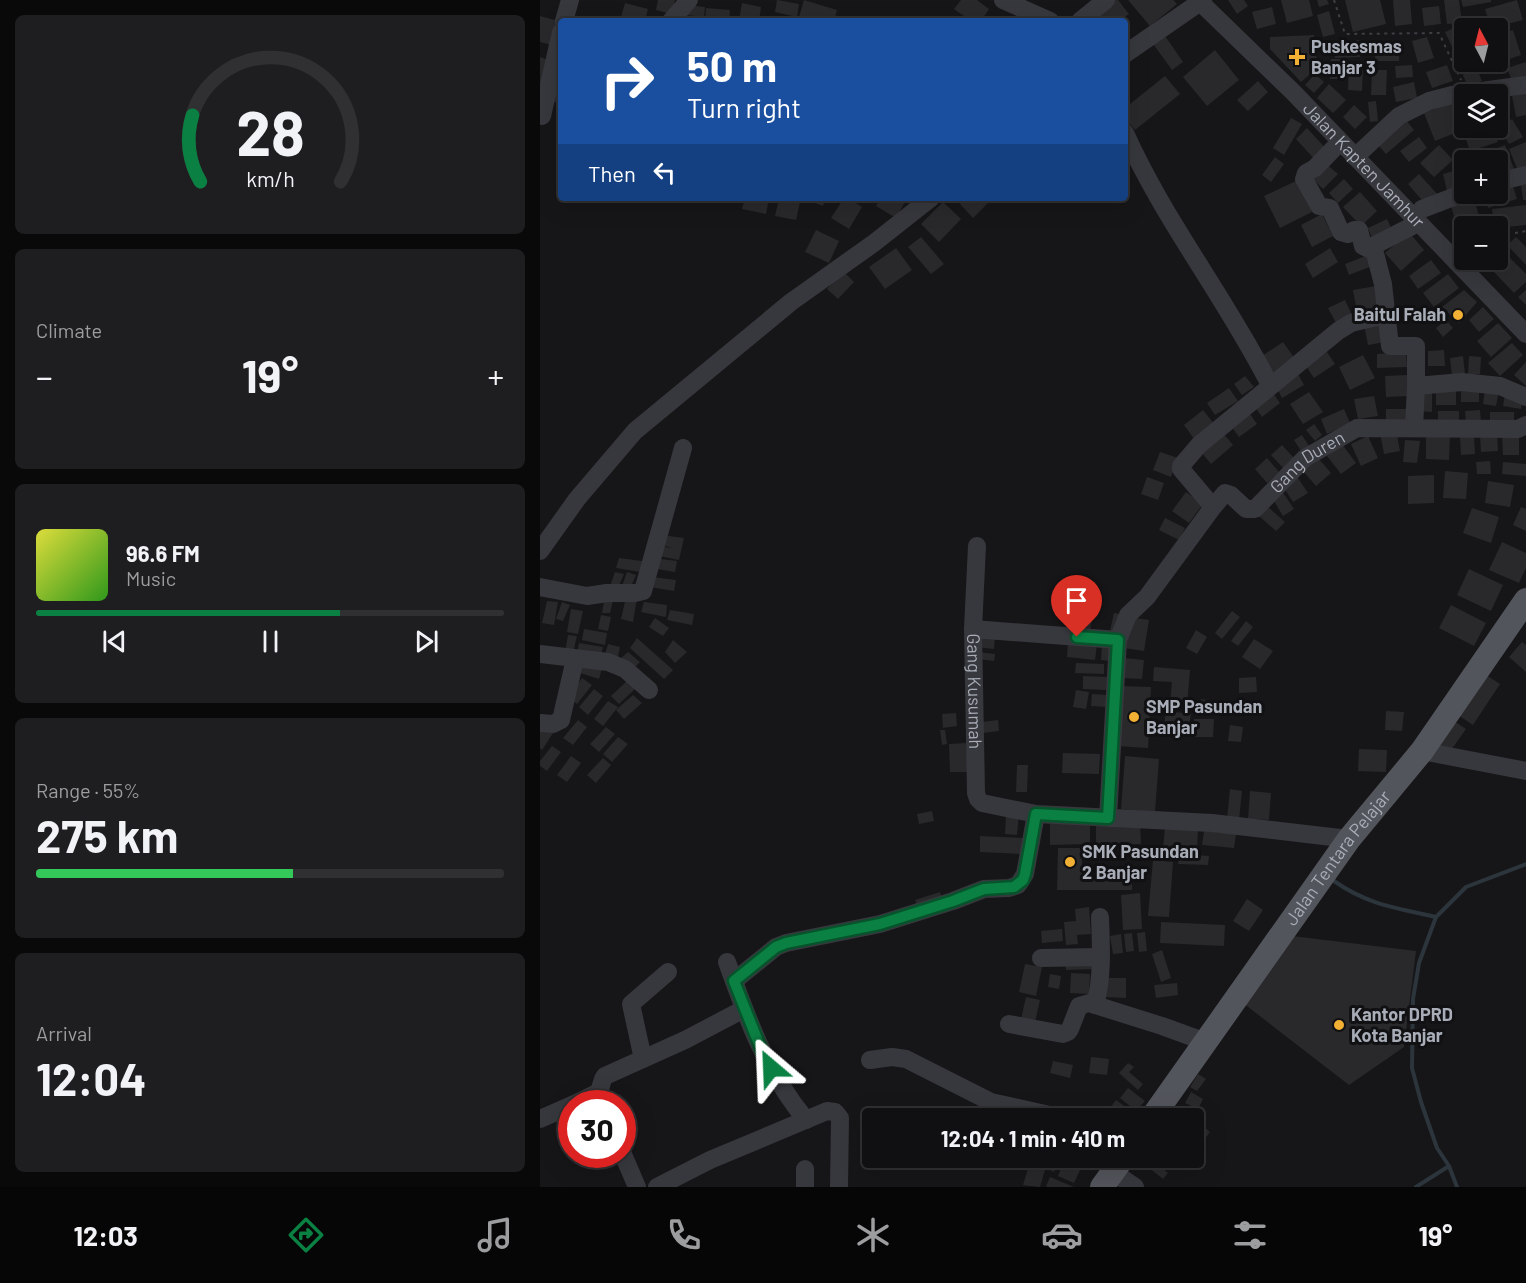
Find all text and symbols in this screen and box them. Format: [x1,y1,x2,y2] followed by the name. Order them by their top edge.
[1454,18,1508,72] north arrow
[1454,18,1508,270] map controls
[1311,35,1402,78] place label: Puskesmas Banjar 3
[687,40,777,90] text: 50 m
[588,42,666,120] icon: right
[1288,48,1306,66] marker: Puskesmas Banjar 3
[1454,84,1508,138] button: layers
[687,91,801,123] text: Turn right
[236,94,304,168] text: 28
[1299,97,1430,232] street label: Jalan Kapten Jamhur
[1454,150,1508,204] button: +
[648,156,681,189] icon: left
[588,160,636,186] text: Then
[246,166,294,191] text: km/h
[1454,216,1508,270] button: −
[1354,303,1446,325] place label: Baitul Falah
[1451,308,1465,322] marker: Baitul Falah
[36,318,102,342] text: Climate
[242,348,298,402] text: 19°
[36,356,53,396] text: −
[488,356,504,396] text: +
[1265,425,1348,497] street label: Gang Duren
[126,540,200,566] text: 96.6 FM
[126,566,176,590] text: Music
[1051,575,1102,637] pin
[1060,584,1093,617] icon: arrive
[98,625,131,658] icon: previous
[254,625,287,658] icon: pause
[410,625,443,658] icon: next
[963,633,987,749] street label: Gang Kusumah
[1146,695,1262,738] place label: SMP Pasundan Banjar
[1127,710,1141,724] marker: SMP Pasundan Banjar
[36,778,140,802] text: Range · 55%
[1279,785,1395,929] street label: Jalan Tentara Pelajar
[36,808,178,862] text: 275 km
[1082,840,1199,883] place label: SMK Pasundan 2 Banjar
[1063,855,1077,869] marker: SMK Pasundan 2 Banjar
[1351,1003,1453,1046] place label: Kantor DPRD Kota Banjar
[1332,1018,1346,1032] marker: Kantor DPRD Kota Banjar
[36,1021,92,1045] text: Arrival
[739,1036,803,1100] position arrow
[36,1051,146,1105] text: 12:04
[558,1090,636,1168] speed limit sign: 30
[941,1125,1125,1151] text: 12:04 · 1 min · 410 m
[285,1214,327,1256] icon: directions
[474,1214,516,1256] icon: music
[663,1214,705,1256] icon: phone
[852,1214,894,1256] icon: climate
[1041,1214,1083,1256] icon: car
[1229,1214,1271,1256] icon: filters
[73,1219,138,1251] text: 12:03
[1418,1219,1452,1251] text: 19°

